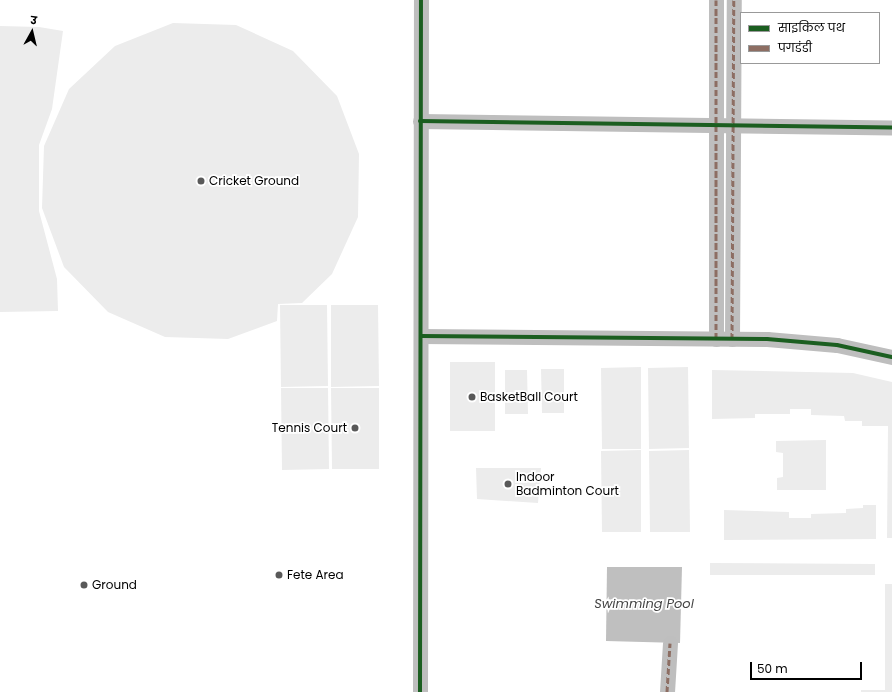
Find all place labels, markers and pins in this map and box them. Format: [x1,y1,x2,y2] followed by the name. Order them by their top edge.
[209,174,299,188] place label: Cricket Ground
[196,176,206,186] marker: Cricket Ground
[480,390,578,404] place label: BasketBall Court
[467,392,477,402] marker: BasketBall Court
[272,421,347,435] place label: Tennis Court
[350,423,360,433] marker: Tennis Court
[516,470,619,498] place label: Indoor Badminton Court
[503,479,513,489] marker: Indoor Badminton Court
[287,568,344,582] place label: Fete Area
[274,570,284,580] marker: Fete Area
[92,578,137,592] place label: Ground
[79,580,89,590] marker: Ground

